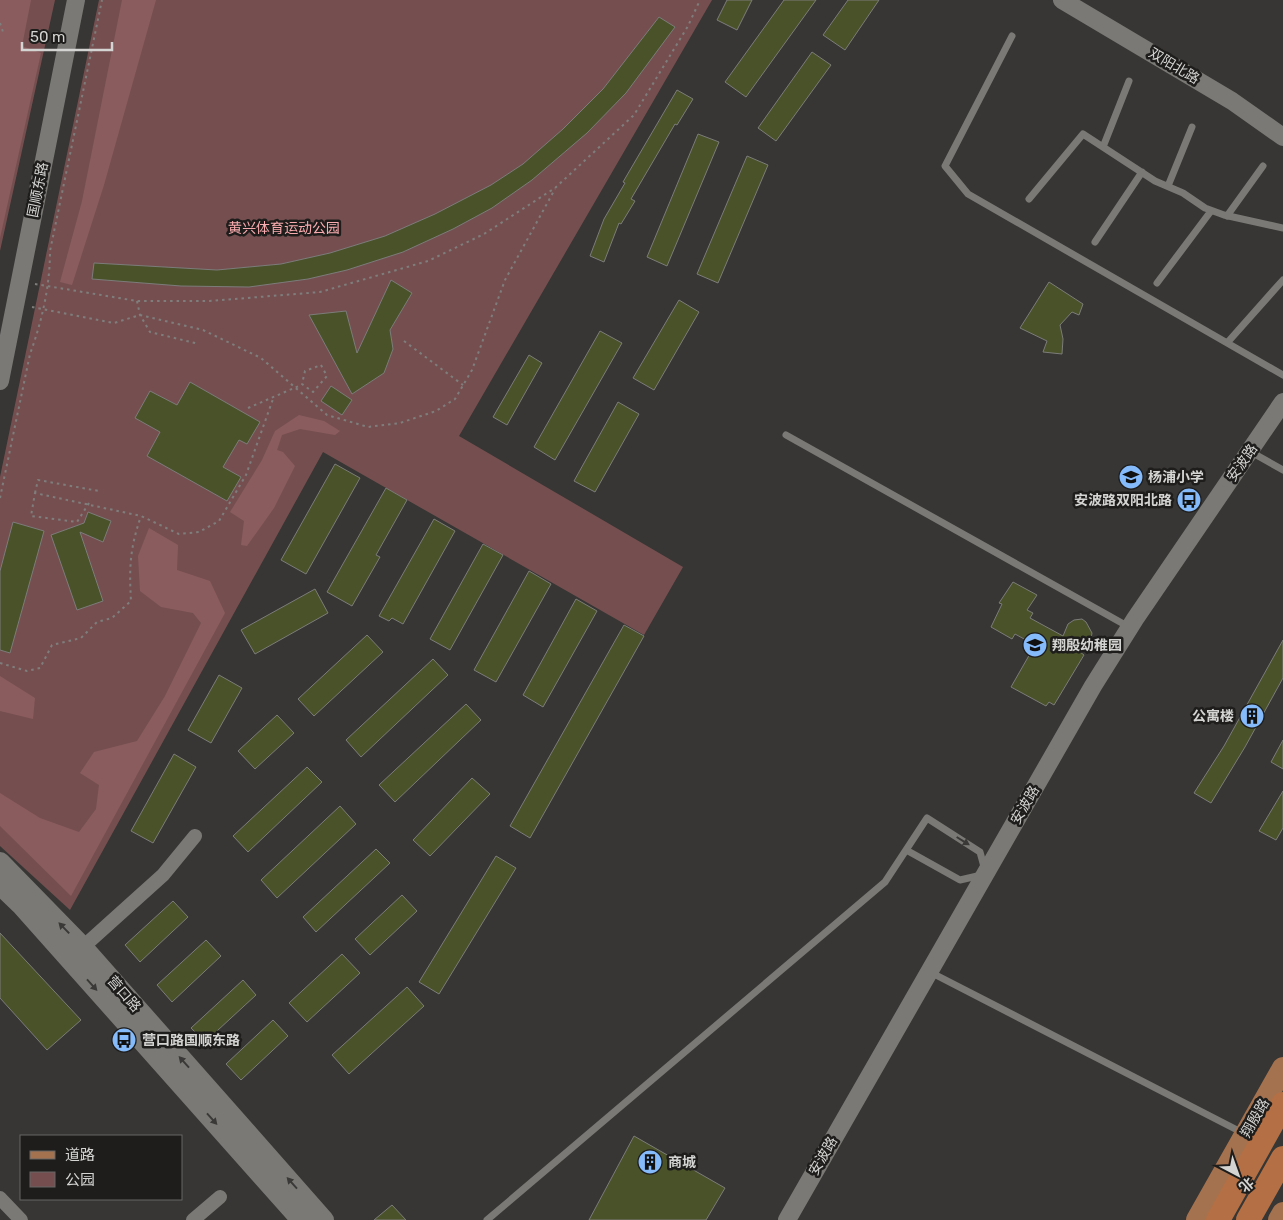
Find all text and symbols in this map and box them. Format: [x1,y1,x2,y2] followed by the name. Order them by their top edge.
[22,20,112,52] scale bar
[30,28,65,46] text: 50 m
[1146,44,1202,88] street label: 双阳北路
[24,161,52,219] street label: 国顺东路
[228,220,340,237] park label: 黄兴体育运动公园
[1223,441,1261,485] street label: 安波路
[1118,464,1144,490] school or university icon: 杨浦小学
[1148,469,1204,486] place label: 杨浦小学
[1176,487,1202,513] bus stop icon: 安波路双阳北路
[1074,492,1172,509] place label: 安波路双阳北路
[1022,632,1048,658] school or university icon: 翔殷幼稚园
[1052,637,1122,654] place label: 翔殷幼稚园
[1239,703,1265,729] building icon: 公寓楼
[1192,708,1234,725] place label: 公寓楼
[1007,783,1043,827] street label: 安波路
[957,837,970,846] one-way arrow
[58,922,70,934] one-way arrow
[104,973,144,1015] street label: 营口路
[87,978,98,991] one-way arrow
[111,1027,137,1053] bus stop icon: 营口路国顺东路
[142,1032,240,1049] place label: 营口路国顺东路
[178,1056,190,1068] one-way arrow
[1237,1096,1273,1140] street label: 翔殷路
[206,1113,218,1125] one-way arrow
[805,1134,841,1178] street label: 安波路
[20,1135,182,1200] legend
[65,1146,95,1164] text: 道路
[637,1149,663,1175] building icon: 商城
[1213,1150,1263,1200] north arrow
[668,1154,696,1171] place label: 商城
[65,1171,95,1189] text: 公园
[1235,1173,1257,1195] text: 北
[286,1178,298,1190] one-way arrow

